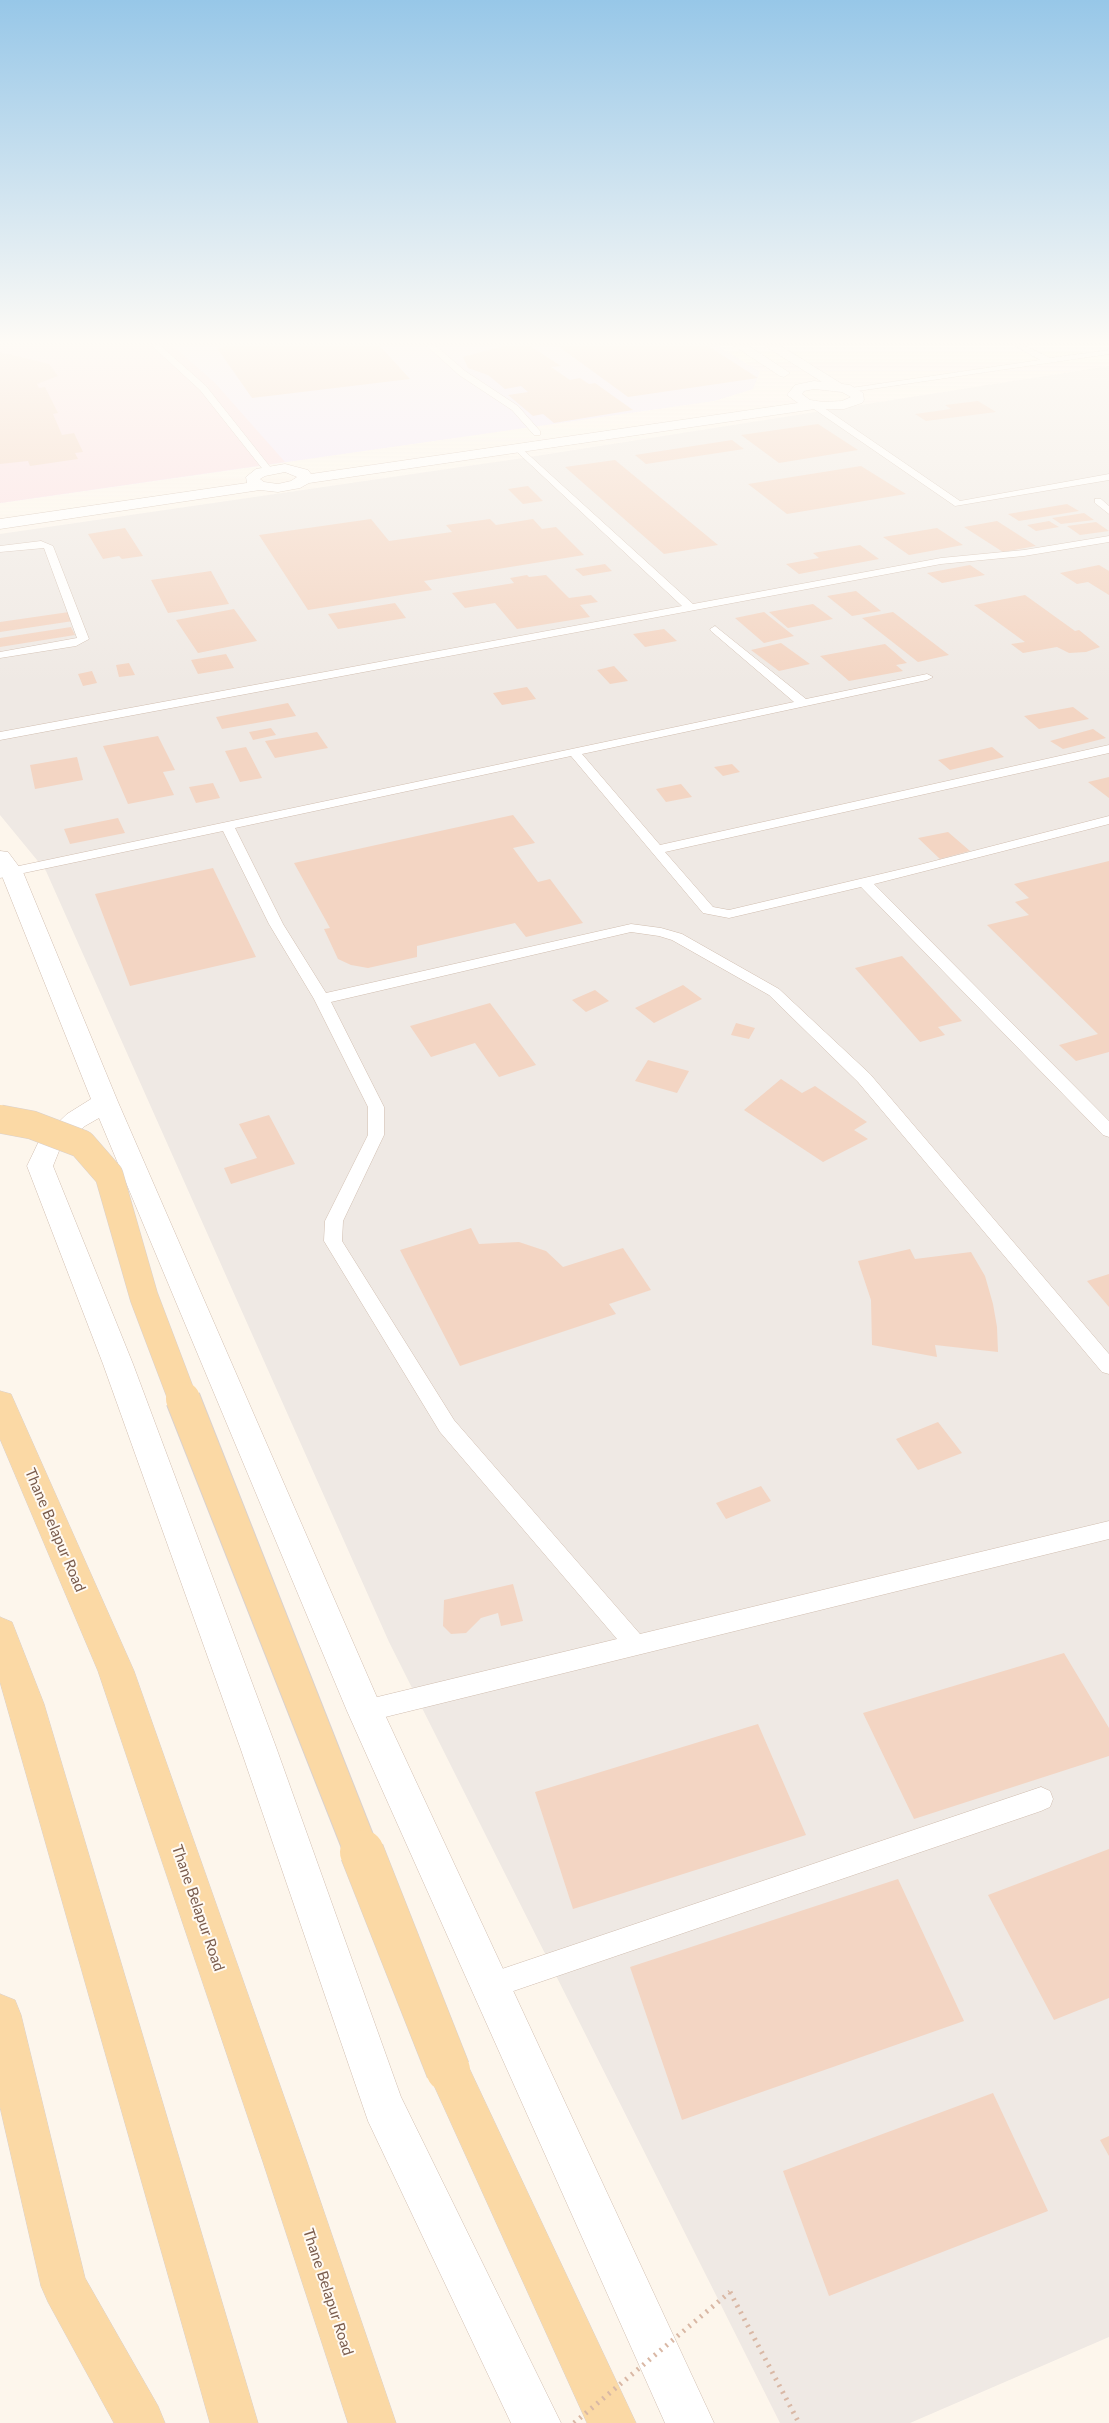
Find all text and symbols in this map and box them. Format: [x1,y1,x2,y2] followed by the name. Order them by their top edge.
[21,1465,89,1595] street label: Thane Belapur Road
[168,1842,228,1974] street label: Thane Belapur Road
[299,2226,357,2358] street label: Thane Belapur Road

